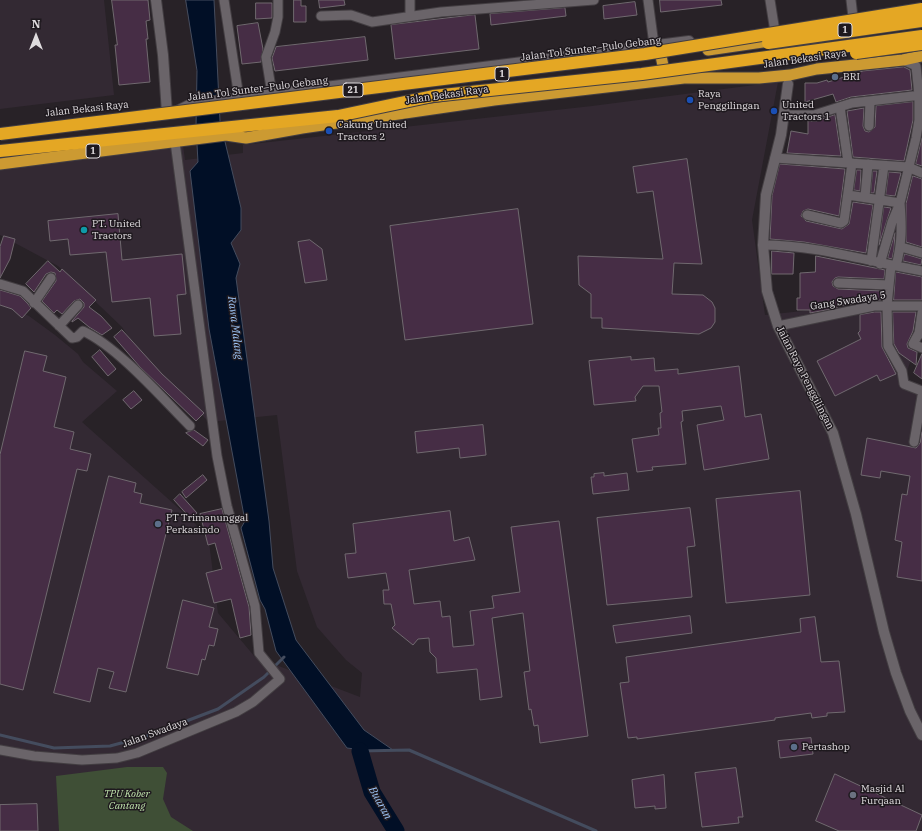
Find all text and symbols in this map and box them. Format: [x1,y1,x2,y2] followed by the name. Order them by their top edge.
[16,16,56,56] north arrow
[32,17,40,31] text: N
[838,23,852,37] road number: 1
[520,34,662,64] street label: Jalan Tol Sunter–Pulo Gebang
[763,47,847,71] street label: Jalan Bekasi Raya
[495,67,509,81] road number: 1
[843,71,860,83] place label: BRI
[830,72,840,82] marker: BRI
[187,74,329,104] street label: Jalan Tol Sunter–Pulo Gebang
[343,83,363,97] road number: 21
[405,83,489,107] street label: Jalan Bekasi Raya
[698,88,760,112] place label: Raya Penggilingan
[685,95,695,105] marker: Raya Penggilingan
[45,99,129,119] street label: Jalan Bekasi Raya
[782,99,830,122] place label: United Tractors 1
[769,106,779,116] marker: United Tractors 1
[337,119,407,142] place label: Cakung United Tractors 2
[324,126,334,136] marker: Cakung United Tractors 2
[86,144,100,158] road number: 1
[92,218,141,242] place label: PT. United Tractors
[79,225,89,235] marker: PT. United Tractors
[809,289,887,313] street label: Gang Swadaya 5
[225,296,245,360] water label: Rawa Malang
[774,325,836,431] street label: Jalan Raya Penggilingan
[166,512,248,536] place label: PT Trimanunggal Perkasindo
[153,519,163,529] marker: PT Trimanunggal Perkasindo
[121,716,189,750] street label: Jalan Swadaya
[802,741,850,753] place label: Pertashop
[789,742,799,752] marker: Pertashop
[861,783,904,806] place label: Masjid Al Furqaan
[366,784,394,822] water label: Buaran
[104,788,150,812] park label: TPU Kober Cantang
[848,790,858,800] marker: Masjid Al Furqaan

